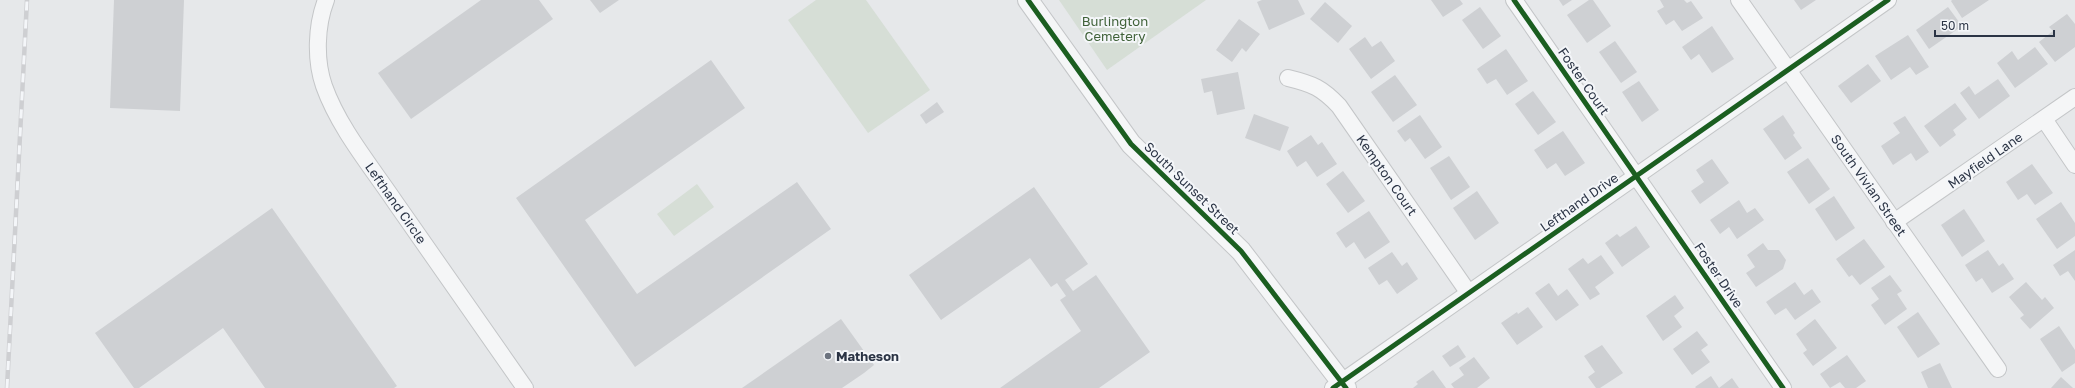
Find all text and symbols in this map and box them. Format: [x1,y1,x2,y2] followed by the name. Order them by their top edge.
[1935,12,2054,38] scale bar
[1082,13,1148,44] park label: Burlington Cemetery
[1941,18,1969,33] text: 50 m
[1555,44,1613,118] street label: Foster Court
[1945,128,2025,192] street label: Mayfield Lane
[1353,131,1421,219] street label: Kempton Court
[1828,131,1910,239] street label: South Vivian Street
[1141,138,1243,238] street label: South Sunset Street
[362,159,430,247] street label: Lefthand Circle
[1537,169,1621,235] street label: Lefthand Drive
[1691,239,1747,311] street label: Foster Drive
[836,348,899,364] place label: Matheson
[823,351,833,361] marker: Matheson

